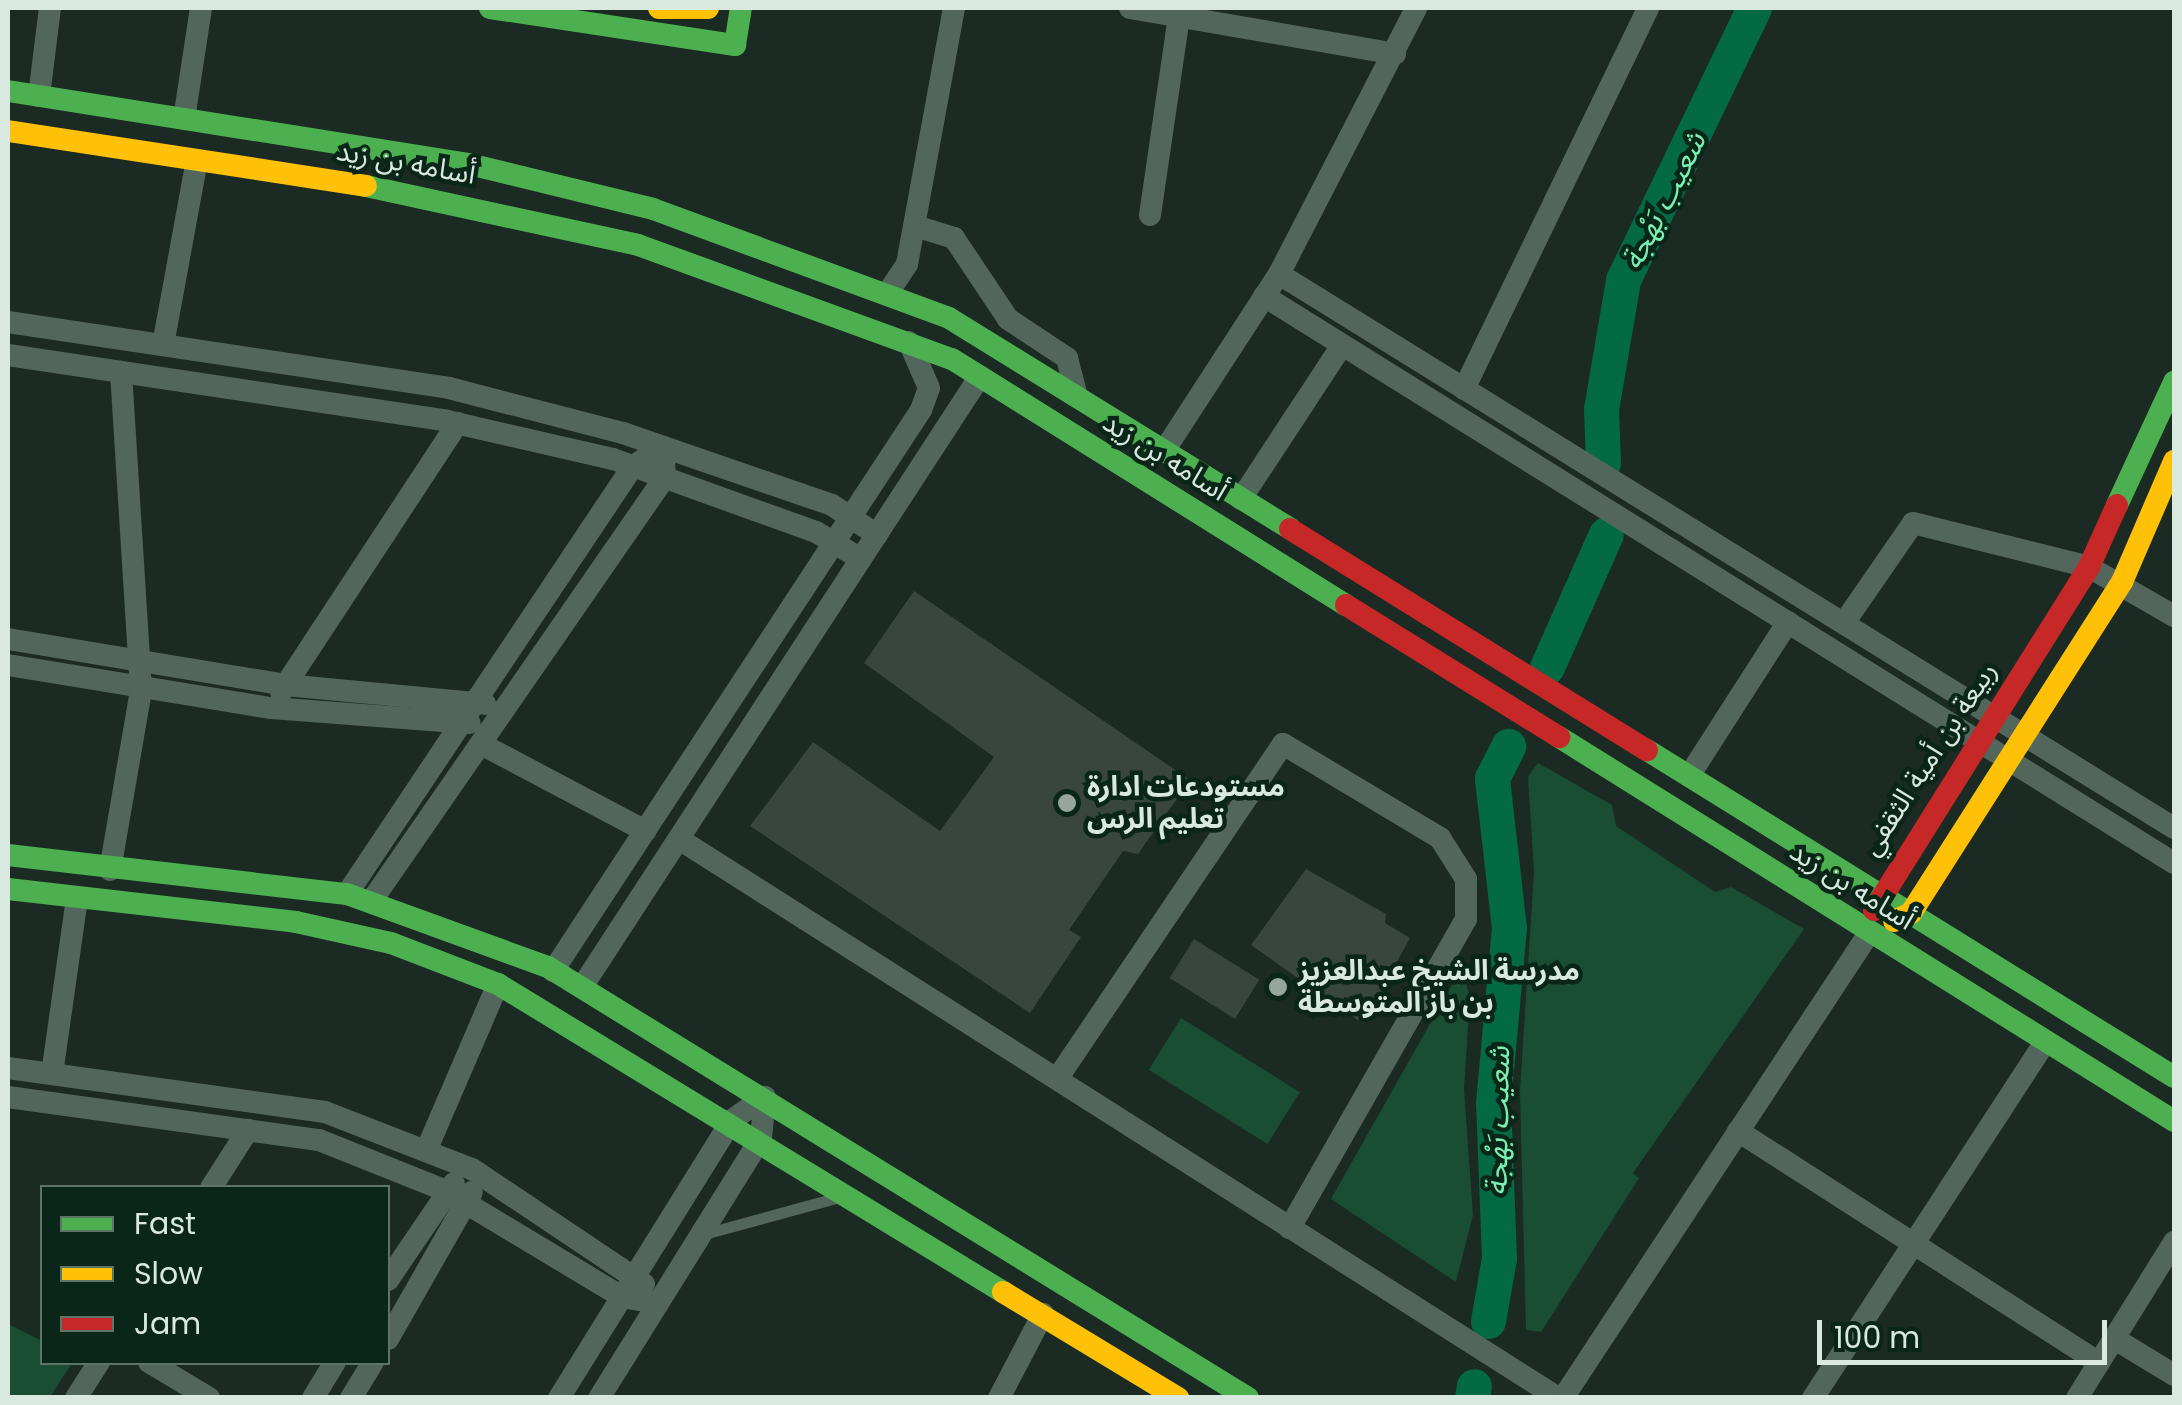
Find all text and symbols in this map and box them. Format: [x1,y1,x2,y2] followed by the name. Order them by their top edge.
[1614,126,1714,276] water label: شعيب بَهْجة
[334,134,478,192] street label: أسامه بن زيد
[1096,405,1234,509] street label: أسامه بن زيد
[1854,656,2004,862] street label: ربيعة بن أمية الثقفي
[1087,770,1285,836] place label: مستودعات ادارة تعليم الرس
[1056,792,1078,814] marker: مستودعات ادارة تعليم الرس
[1783,834,1921,938] street label: أسامه بن زيد
[1298,954,1580,1020] place label: مدرسة الشيخ عبدالعزيز بن باز المتوسطة
[1267,976,1289,998] marker: مدرسة الشيخ عبدالعزيز بن باز المتوسطة
[1479,1046,1517,1196] water label: شعيب بَهْجة
[40,1185,390,1365] legend
[134,1202,196,1245] text: Fast
[134,1252,203,1295] text: Slow
[1822,1300,2112,1362] scale bar
[134,1302,201,1345] text: Jam
[1834,1316,1920,1359] text: 100 m

